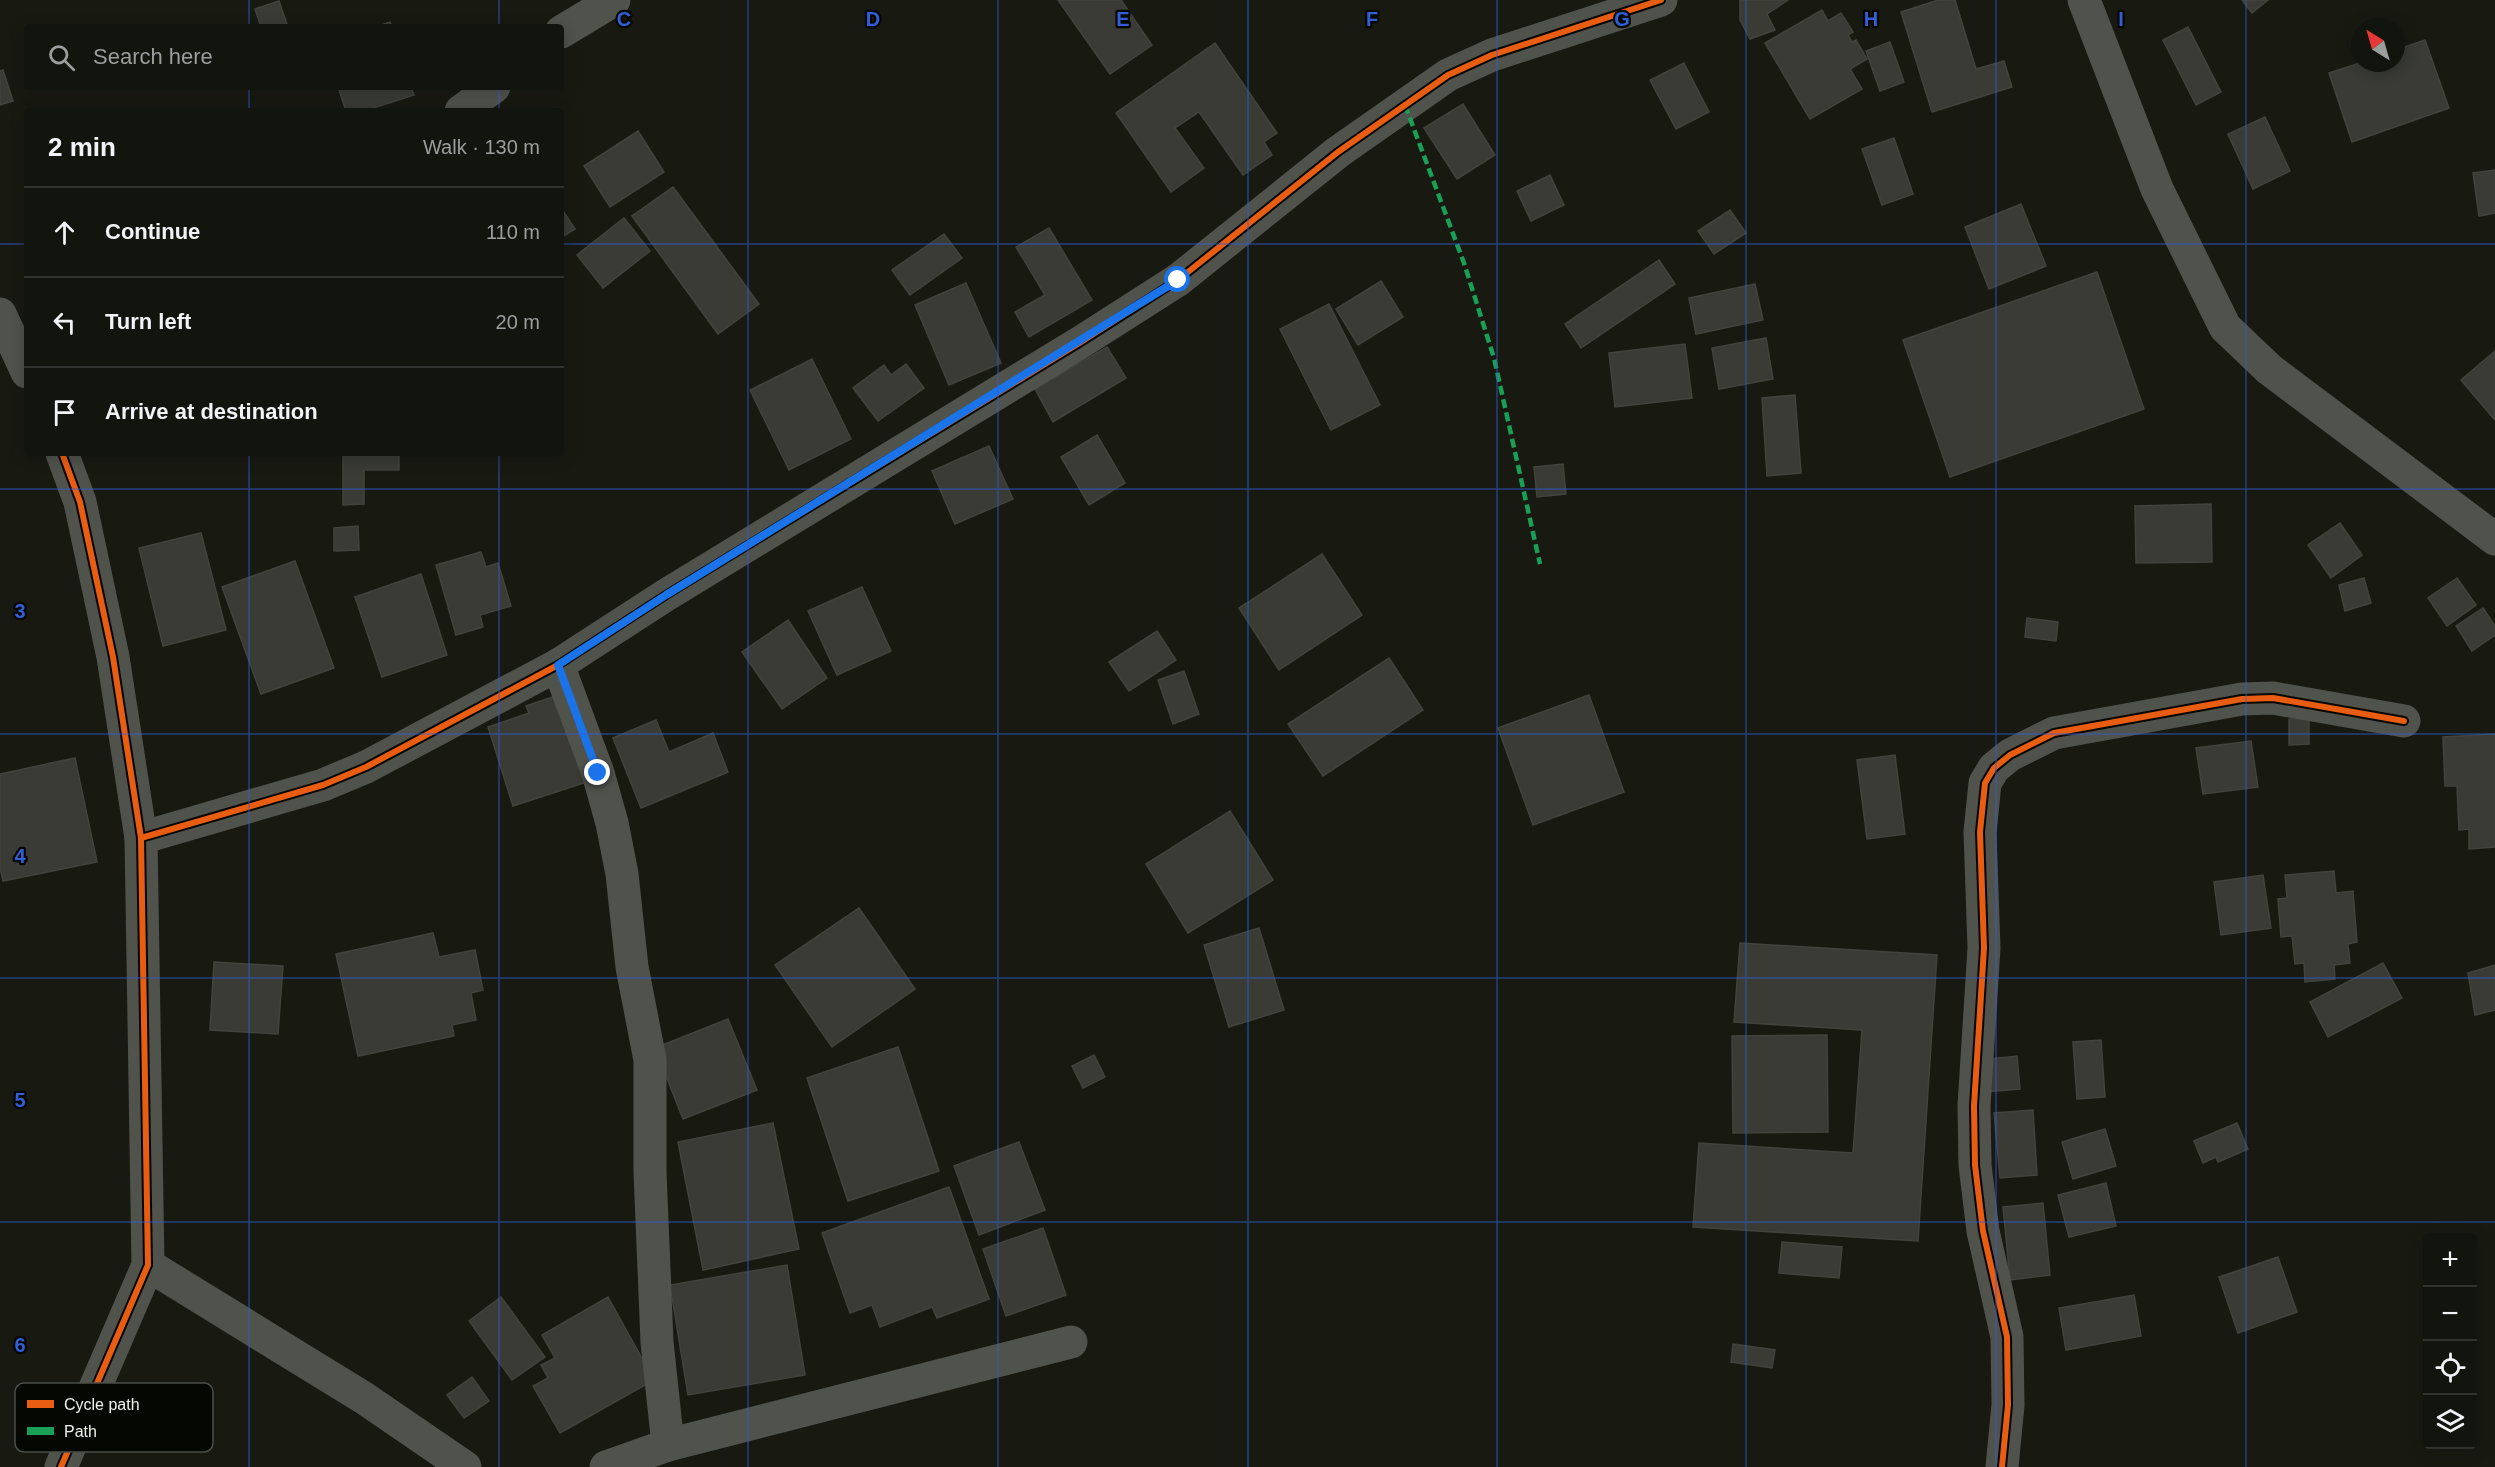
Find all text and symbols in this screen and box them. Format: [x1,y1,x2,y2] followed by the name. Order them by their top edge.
[617,8,631,30] text: C
[866,8,880,30] text: D
[1116,8,1130,30] text: E
[1366,8,1378,30] text: F
[1614,8,1630,30] text: G
[1864,8,1878,30] text: H
[2118,8,2124,30] text: I
[2351,18,2405,72] north arrow
[24,24,564,90] search box
[45,41,78,74] icon: search
[93,44,213,69] text: Search here
[48,132,116,162] text: 2 min
[423,136,540,158] text: Walk · 130 m
[48,216,81,249] icon: ahead
[105,219,200,244] text: Continue
[486,221,540,243] text: 110 m
[1164,266,1190,292] route start
[48,306,81,339] icon: left
[105,309,191,334] text: Turn left
[496,311,540,333] text: 20 m
[48,396,81,429] icon: arrive
[105,399,318,424] text: Arrive at destination
[14,600,26,622] text: 3
[584,759,610,785] route end
[14,845,26,867] text: 4
[14,1089,26,1111] text: 5
[2423,1233,2477,1449] map controls
[2423,1233,2477,1287] button: +
[2423,1287,2477,1341] button: −
[14,1334,26,1356] text: 6
[2423,1341,2477,1395] button: locate
[15,1383,213,1452] legend
[2423,1395,2477,1449] button: layers
[64,1396,140,1413] text: Cycle path
[64,1423,97,1440] text: Path

